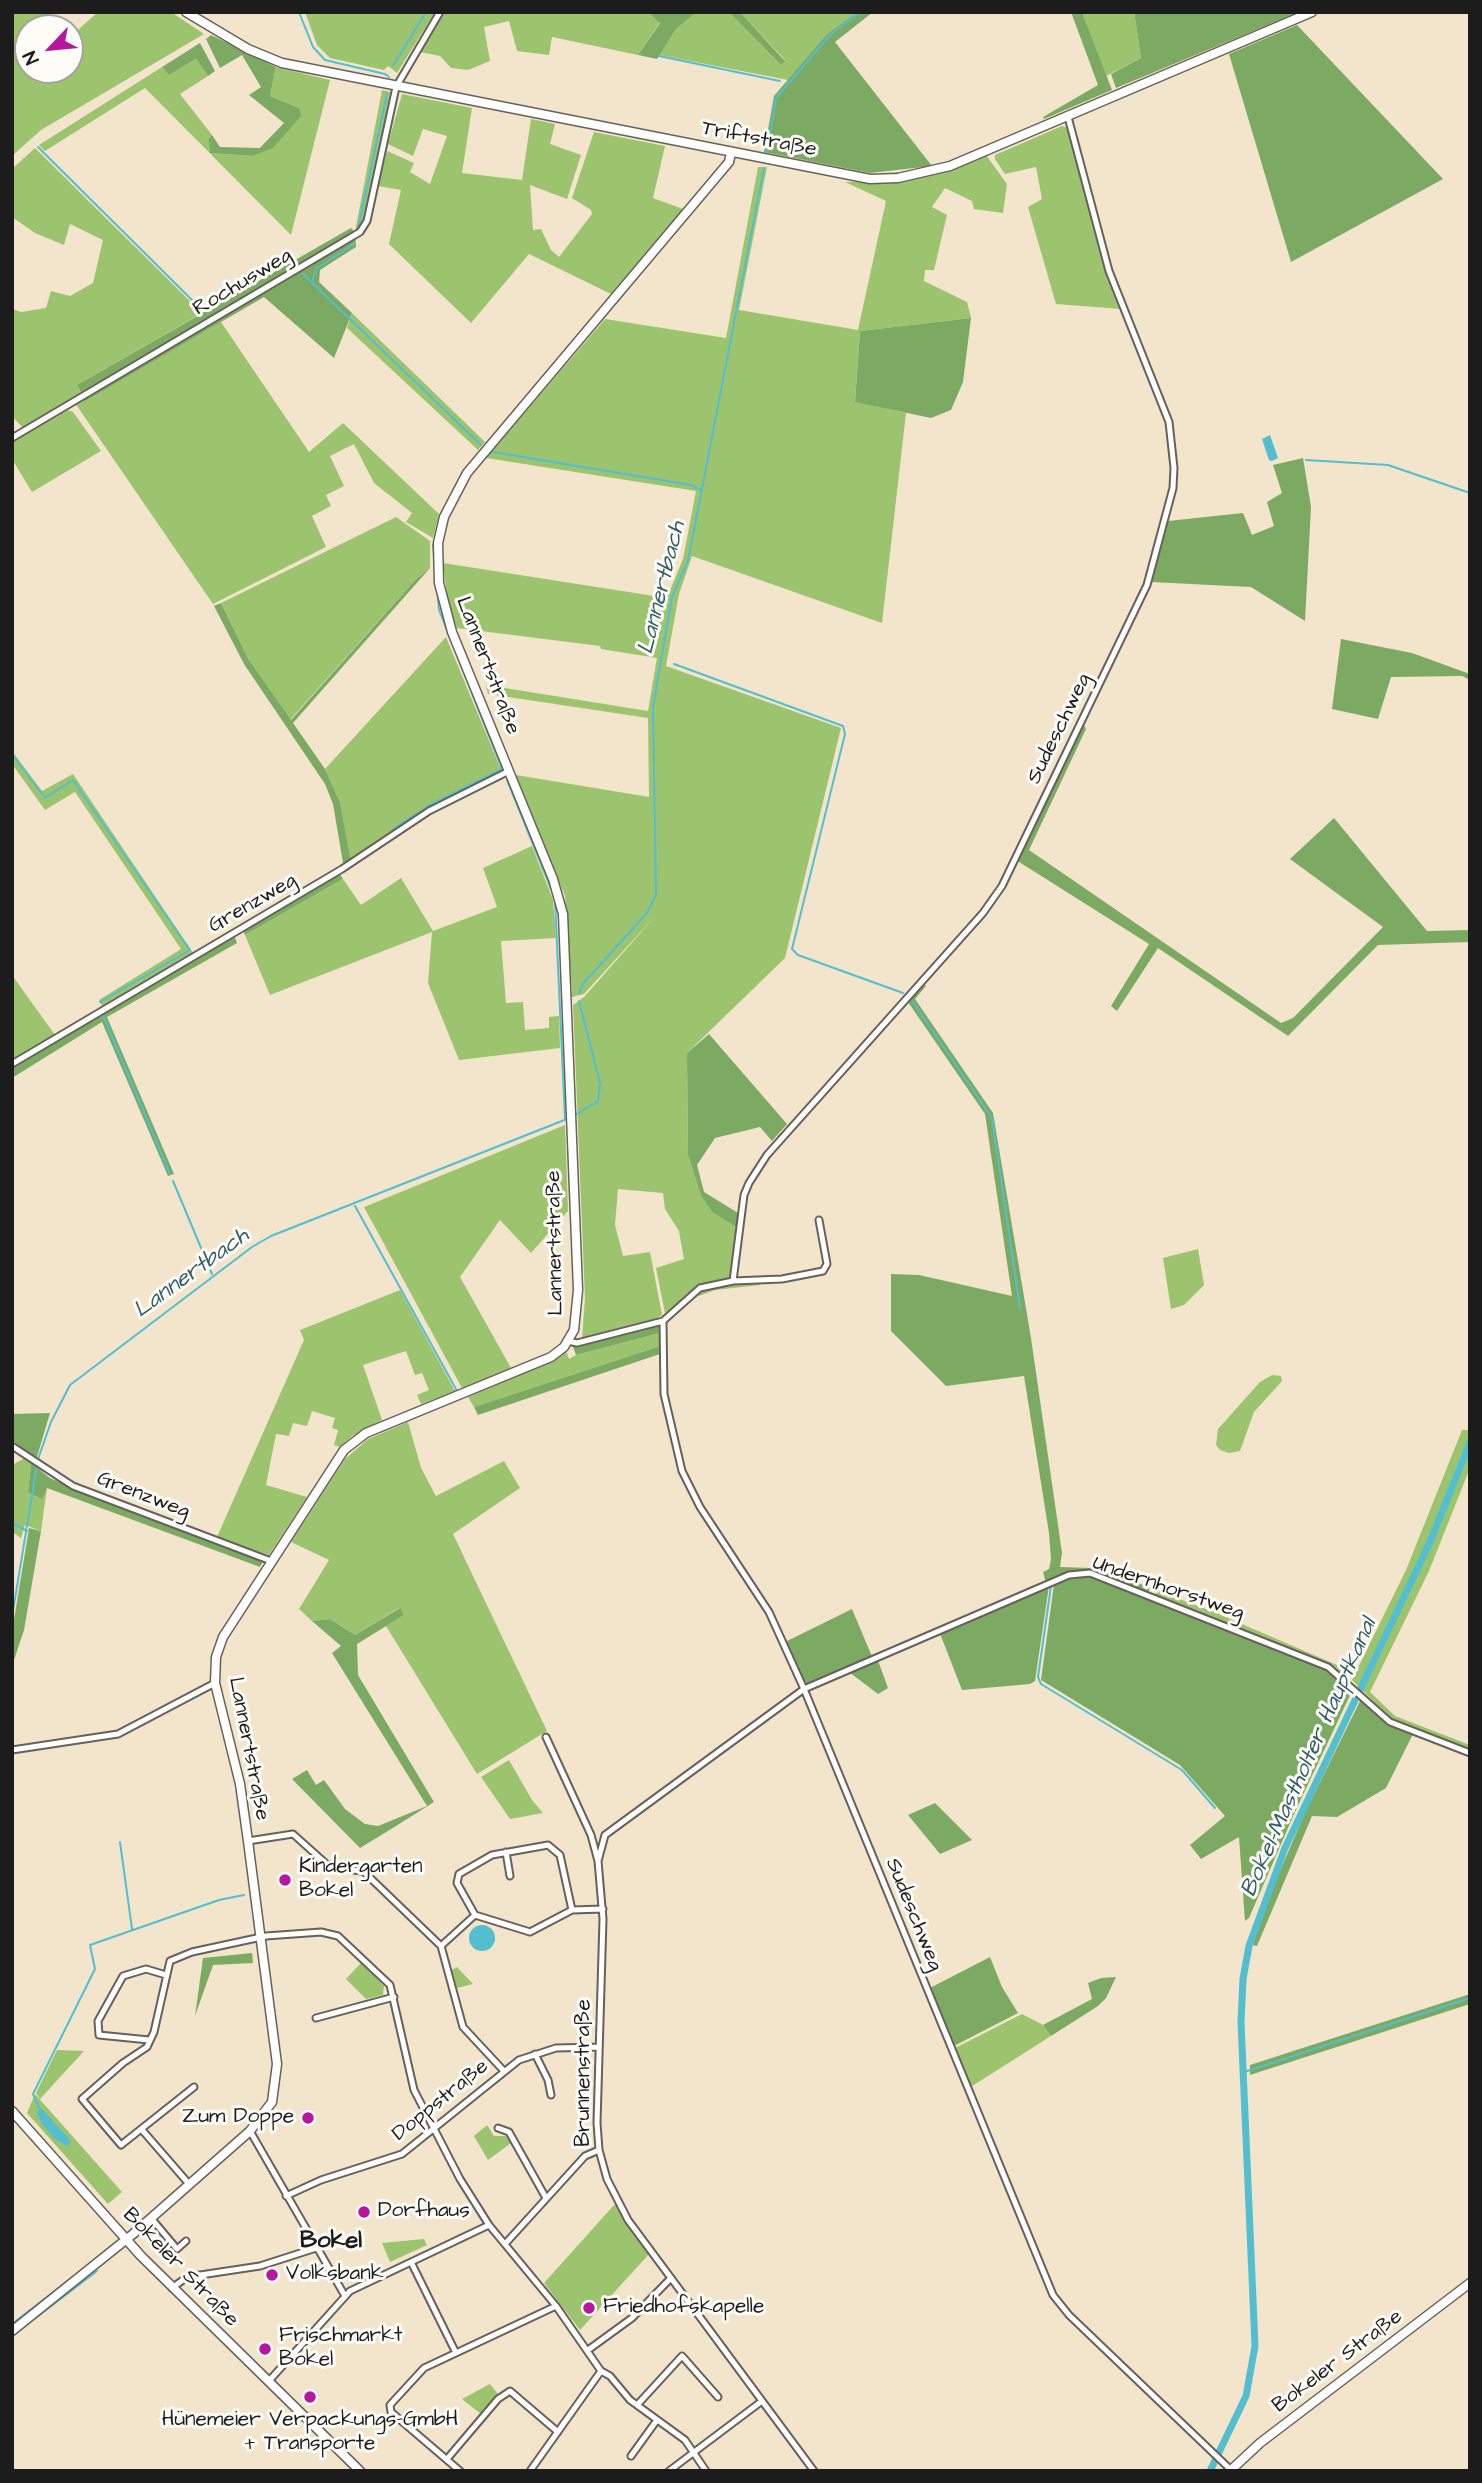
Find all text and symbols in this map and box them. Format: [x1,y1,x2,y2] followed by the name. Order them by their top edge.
[14,14,84,84] north arrow
[17,46,46,69] text: N
[699,117,819,163] street label: Triftstraße
[189,244,297,322] street label: Rochusweg
[633,519,693,657] water label: Lannertbach
[449,594,525,738] street label: Lannertstraße
[1022,670,1098,788] street label: Sudeschweg
[204,869,302,939] street label: Grenzweg
[542,1170,570,1316] street label: Lannertstraße
[129,1223,255,1325] water label: Lannertbach
[93,1467,193,1525] street label: Grenzweg
[1089,1551,1247,1627] street label: Undernhorstweg
[1236,1615,1384,1901] water label: Bokel-Mastholter Hauptkanal
[222,1675,274,1823] street label: Lannertstraße
[299,1855,423,1905] place label: Kindergarten Bokel
[879,1855,947,1975] street label: Sudeschweg
[277,1872,293,1888] marker: Kindergarten Bokel
[572,1999,598,2147] street label: Brunnenstraße
[388,2055,494,2147] street label: Doppstraße
[182,2105,294,2131] place label: Zum Doppe
[300,2110,316,2126] marker: Zum Doppe
[378,2199,470,2225] place label: Dorfhaus
[117,2203,243,2333] street label: Bokeler Straße
[356,2204,372,2220] marker: Dorfhaus
[300,2228,362,2256] district label: Bokel
[286,2262,384,2288] place label: Volksbank
[264,2267,280,2283] marker: Volksbank
[603,2295,764,2321] place label: Friedhofskapelle
[581,2300,597,2316] marker: Friedhofskapelle
[1268,2305,1408,2419] street label: Bokeler Straße
[279,2324,403,2374] place label: Frischmarkt Bokel
[257,2341,273,2357] marker: Frischmarkt Bokel
[302,2389,318,2405] marker: Hünemeier Verpackungs-GmbH + Transporte
[162,2408,458,2458] place label: Hünemeier Verpackungs-GmbH + Transporte

